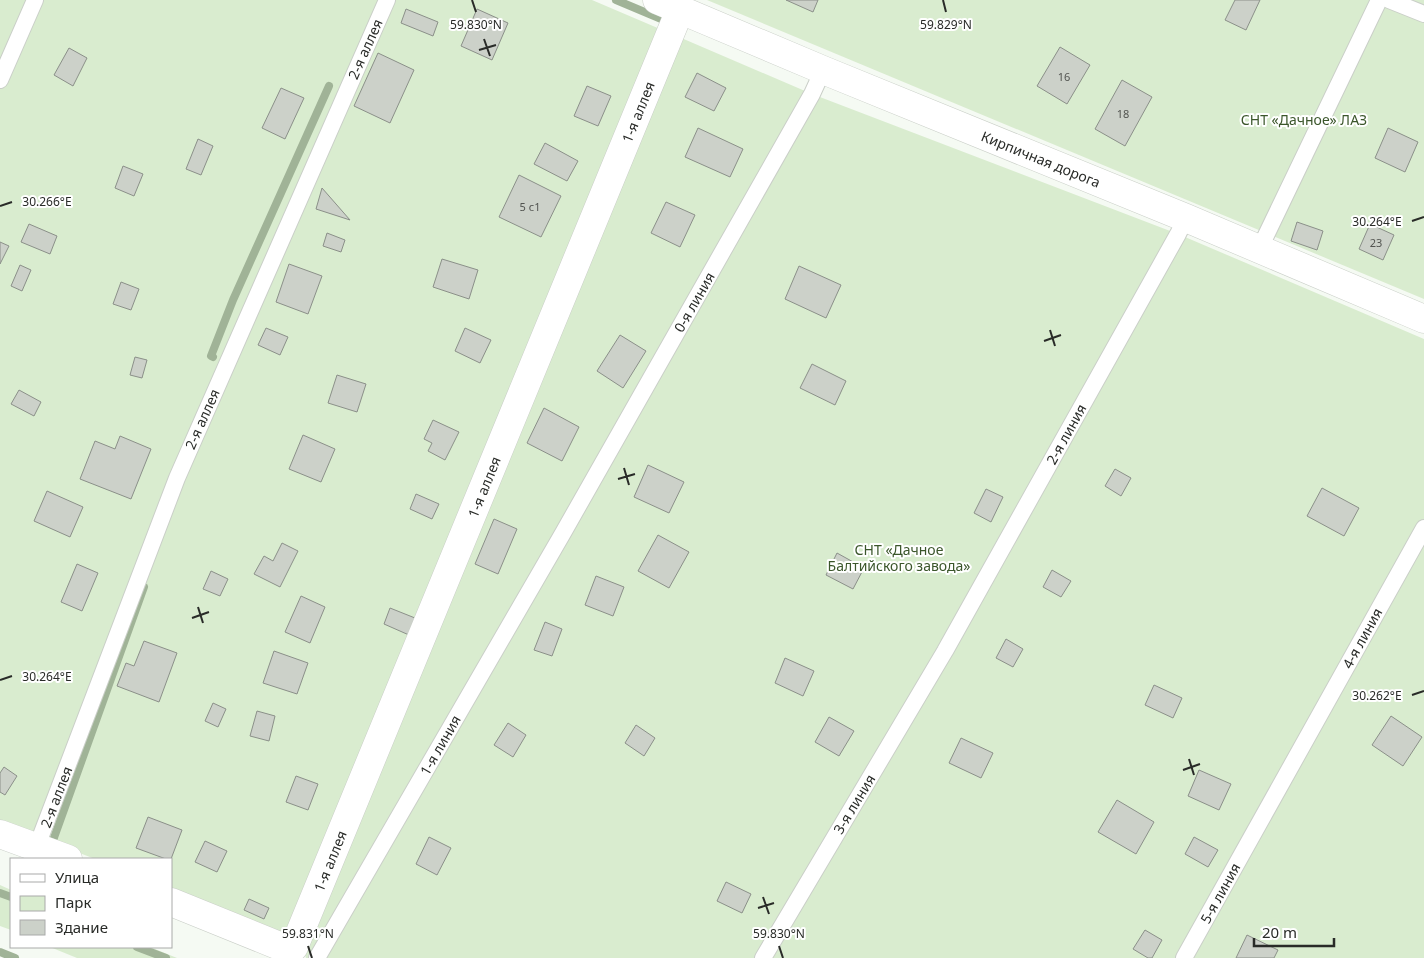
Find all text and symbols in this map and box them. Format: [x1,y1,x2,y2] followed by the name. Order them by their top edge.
[343,16,387,82] street label: 2-я аллея
[450,16,502,33] text: 59.830°N
[920,16,972,33] text: 59.829°N
[1058,69,1070,84] house number: 16
[617,79,659,145] street label: 1-я аллея
[1117,106,1129,121] house number: 18
[1241,110,1367,129] park label: СНТ «Дачное» ЛАЗ
[979,126,1103,192] street label: Кирпичная дорога
[22,193,72,210] text: 30.266°E
[520,199,540,214] house number: 5 с1
[1352,213,1402,230] text: 30.264°E
[1370,235,1382,250] house number: 23
[669,268,719,336] street label: 0-я линия
[180,386,224,452] street label: 2-я аллея
[1042,400,1090,468] street label: 2-я линия
[463,454,505,520] street label: 1-я аллея
[828,540,970,575] park label: СНТ «Дачное Балтийского завода»
[1338,604,1386,672] street label: 4-я линия
[22,668,72,685] text: 30.264°E
[1352,687,1402,704] text: 30.262°E
[415,711,465,779] street label: 1-я линия
[36,764,76,830] street label: 2-я аллея
[829,771,879,837] street label: 3-я линия
[309,828,351,894] street label: 1-я аллея
[10,858,172,948] legend
[1196,859,1244,927] street label: 5-я линия
[55,867,99,887] text: Улица
[55,892,91,912] text: Парк
[1254,916,1334,948] scale bar
[55,917,108,937] text: Здание
[1262,922,1297,942] text: 20 m
[282,925,334,942] text: 59.831°N
[753,925,805,942] text: 59.830°N

